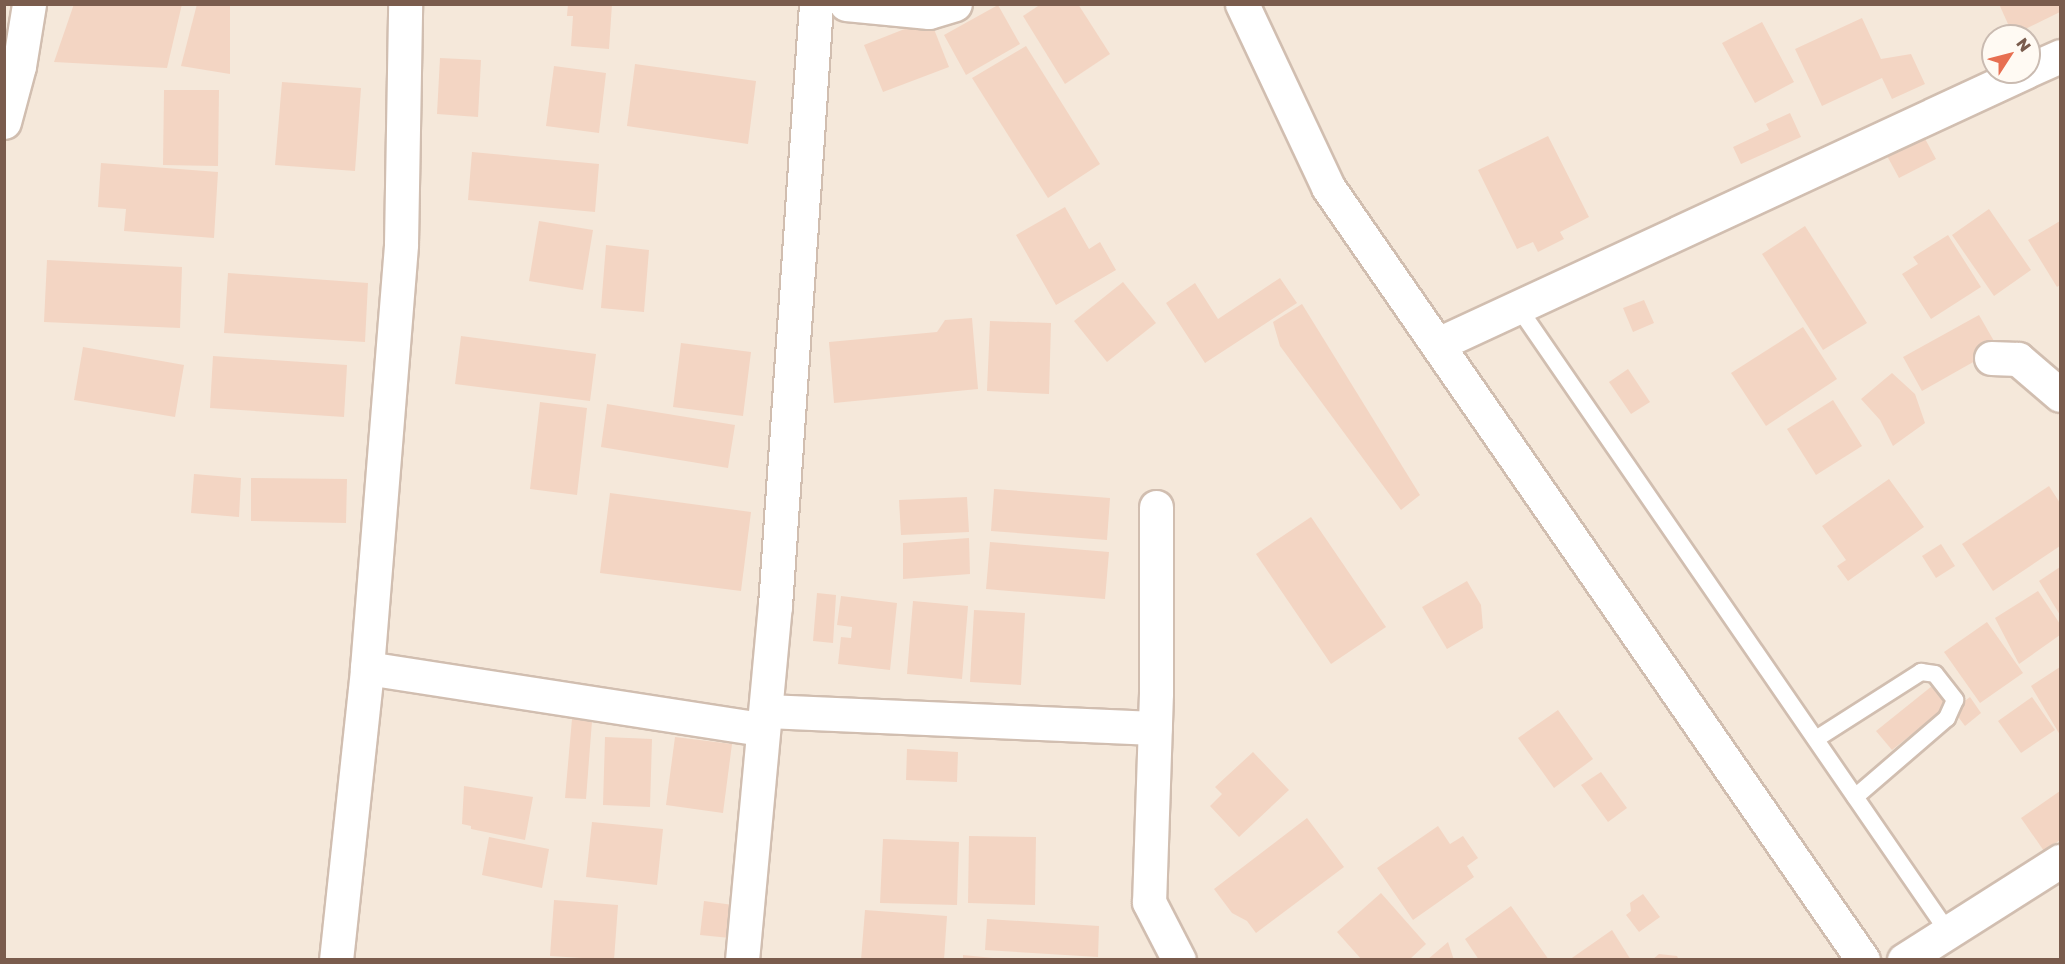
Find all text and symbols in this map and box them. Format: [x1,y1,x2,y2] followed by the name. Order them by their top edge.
[1981,24,2041,84] north arrow
[2012,34,2036,55] text: N

